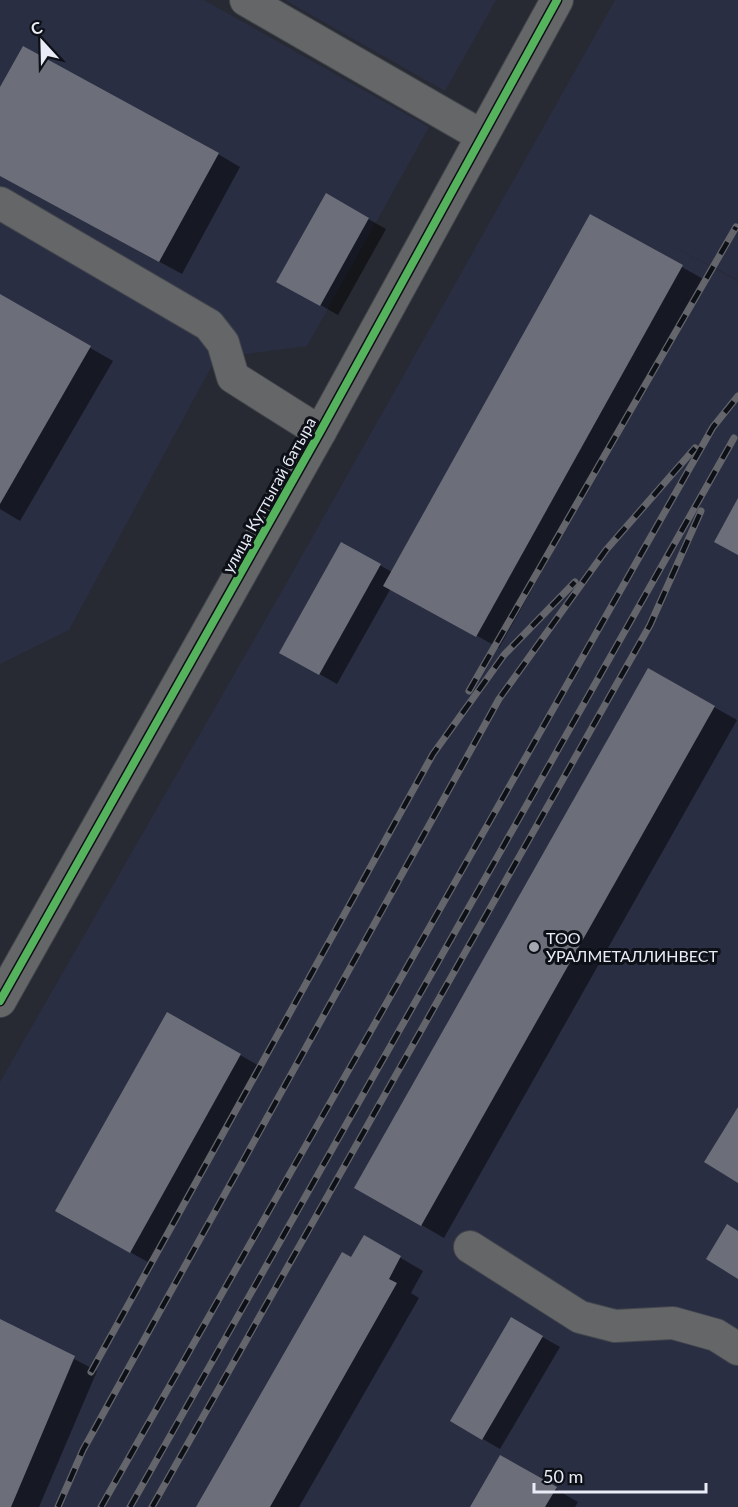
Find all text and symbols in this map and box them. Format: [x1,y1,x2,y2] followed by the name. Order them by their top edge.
[12,12,72,72] north arrow
[28,17,45,38] text: С
[218,414,319,576] street label: улица Куттыгай батыра
[546,928,719,965] place label: ТОО УРАЛМЕТАЛЛИНВЕСТ
[527,940,541,954] marker: ТОО УРАЛМЕТАЛЛИНВЕСТ
[534,1456,706,1494] scale bar
[543,1465,583,1487] text: 50 m

